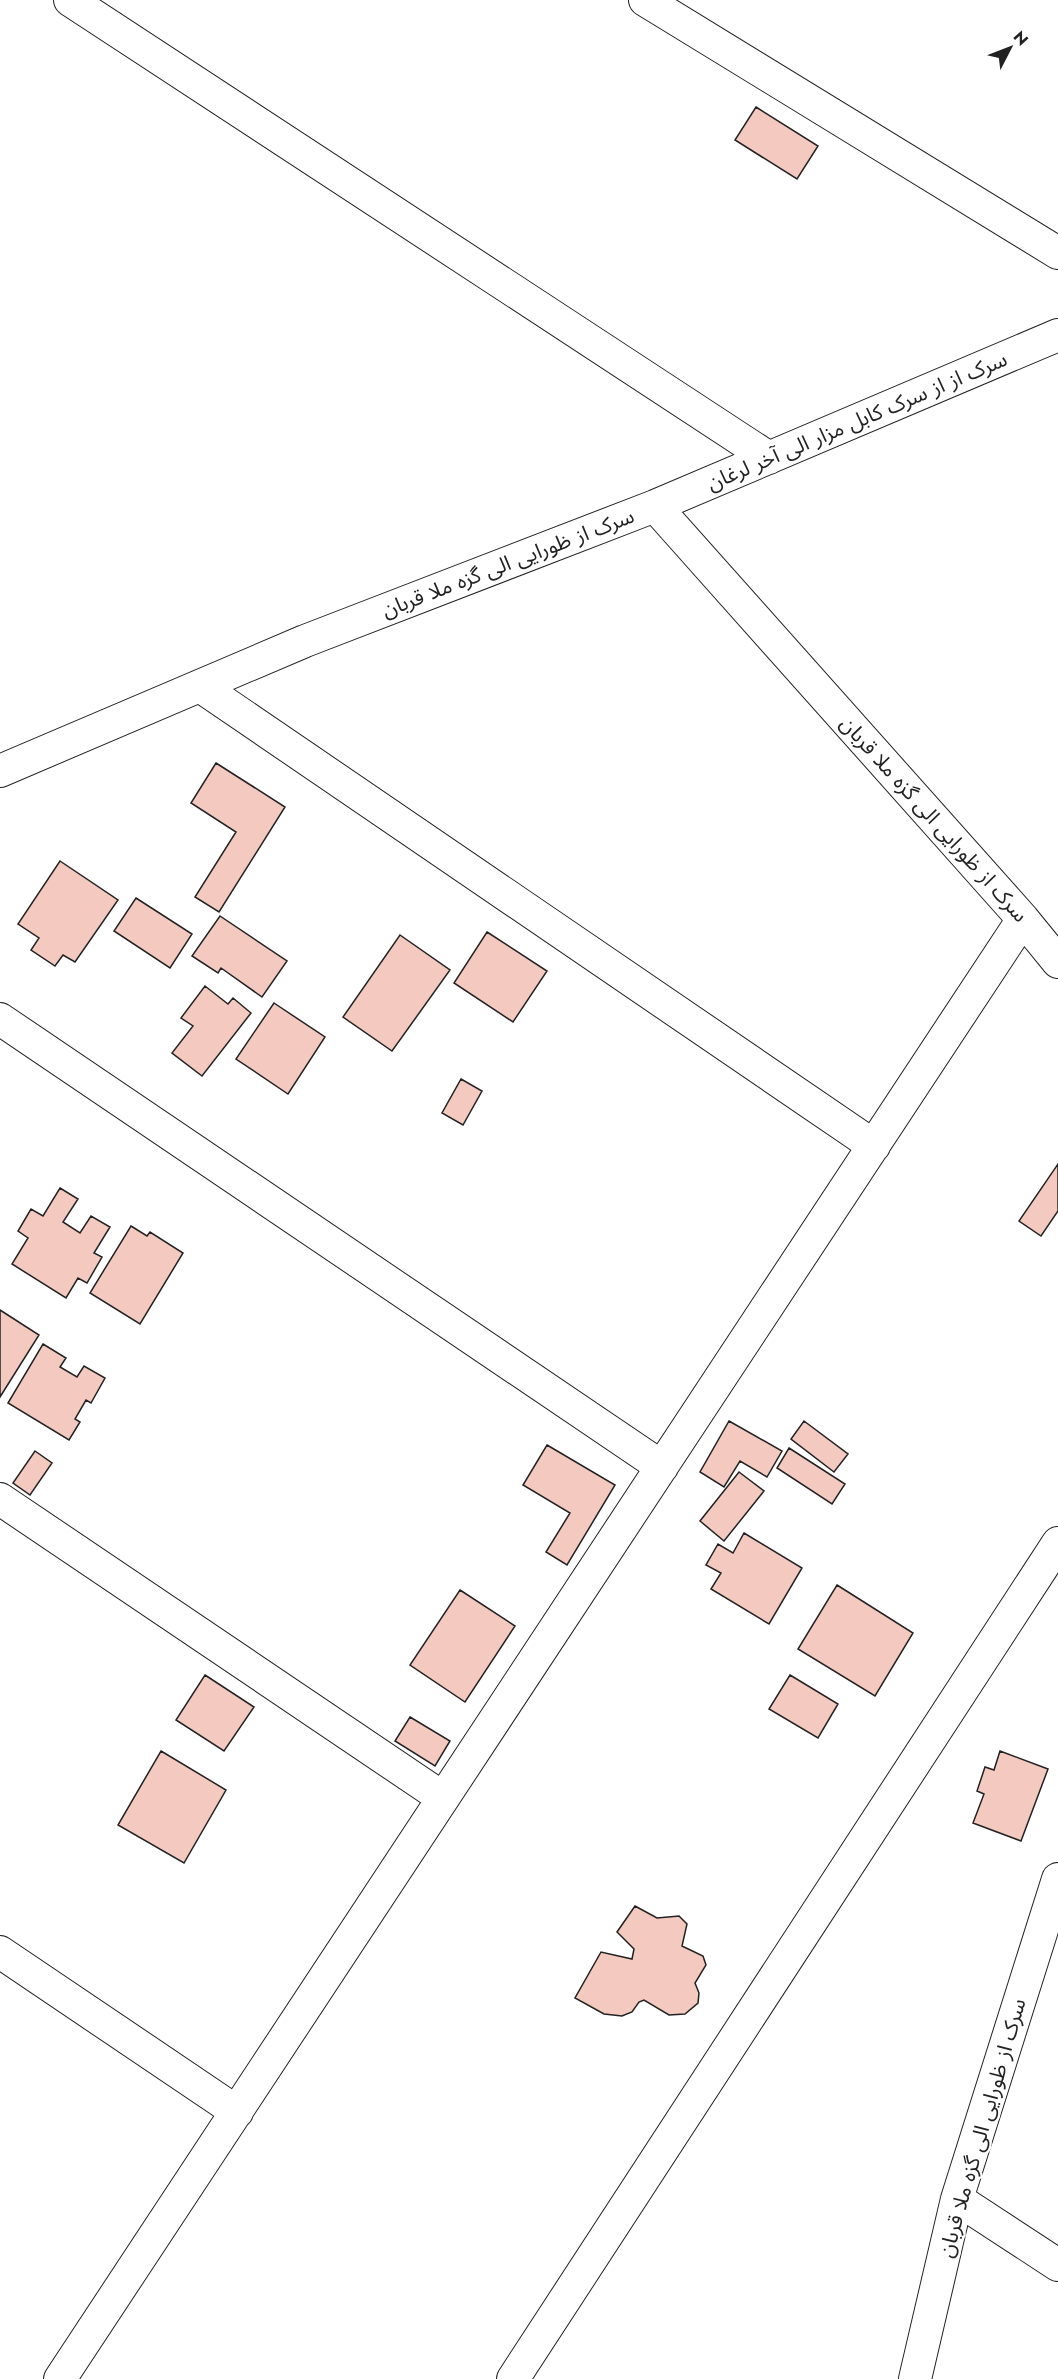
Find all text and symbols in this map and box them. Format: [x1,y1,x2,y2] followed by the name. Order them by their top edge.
[980,18,1040,78] north arrow
[1008,26,1034,51] text: N
[702,344,1012,498] street label: سرک از از سرک کابل مزار الی آخر لرغان
[377,501,639,625] street label: سرک از ظورایی الی گزه ملا قربان
[833,709,1035,929] street label: سرک از ظورایی الی گزه ملا قربان
[931,1995,1033,2261] street label: سرک از ظورایی الی گزه ملا قربان

